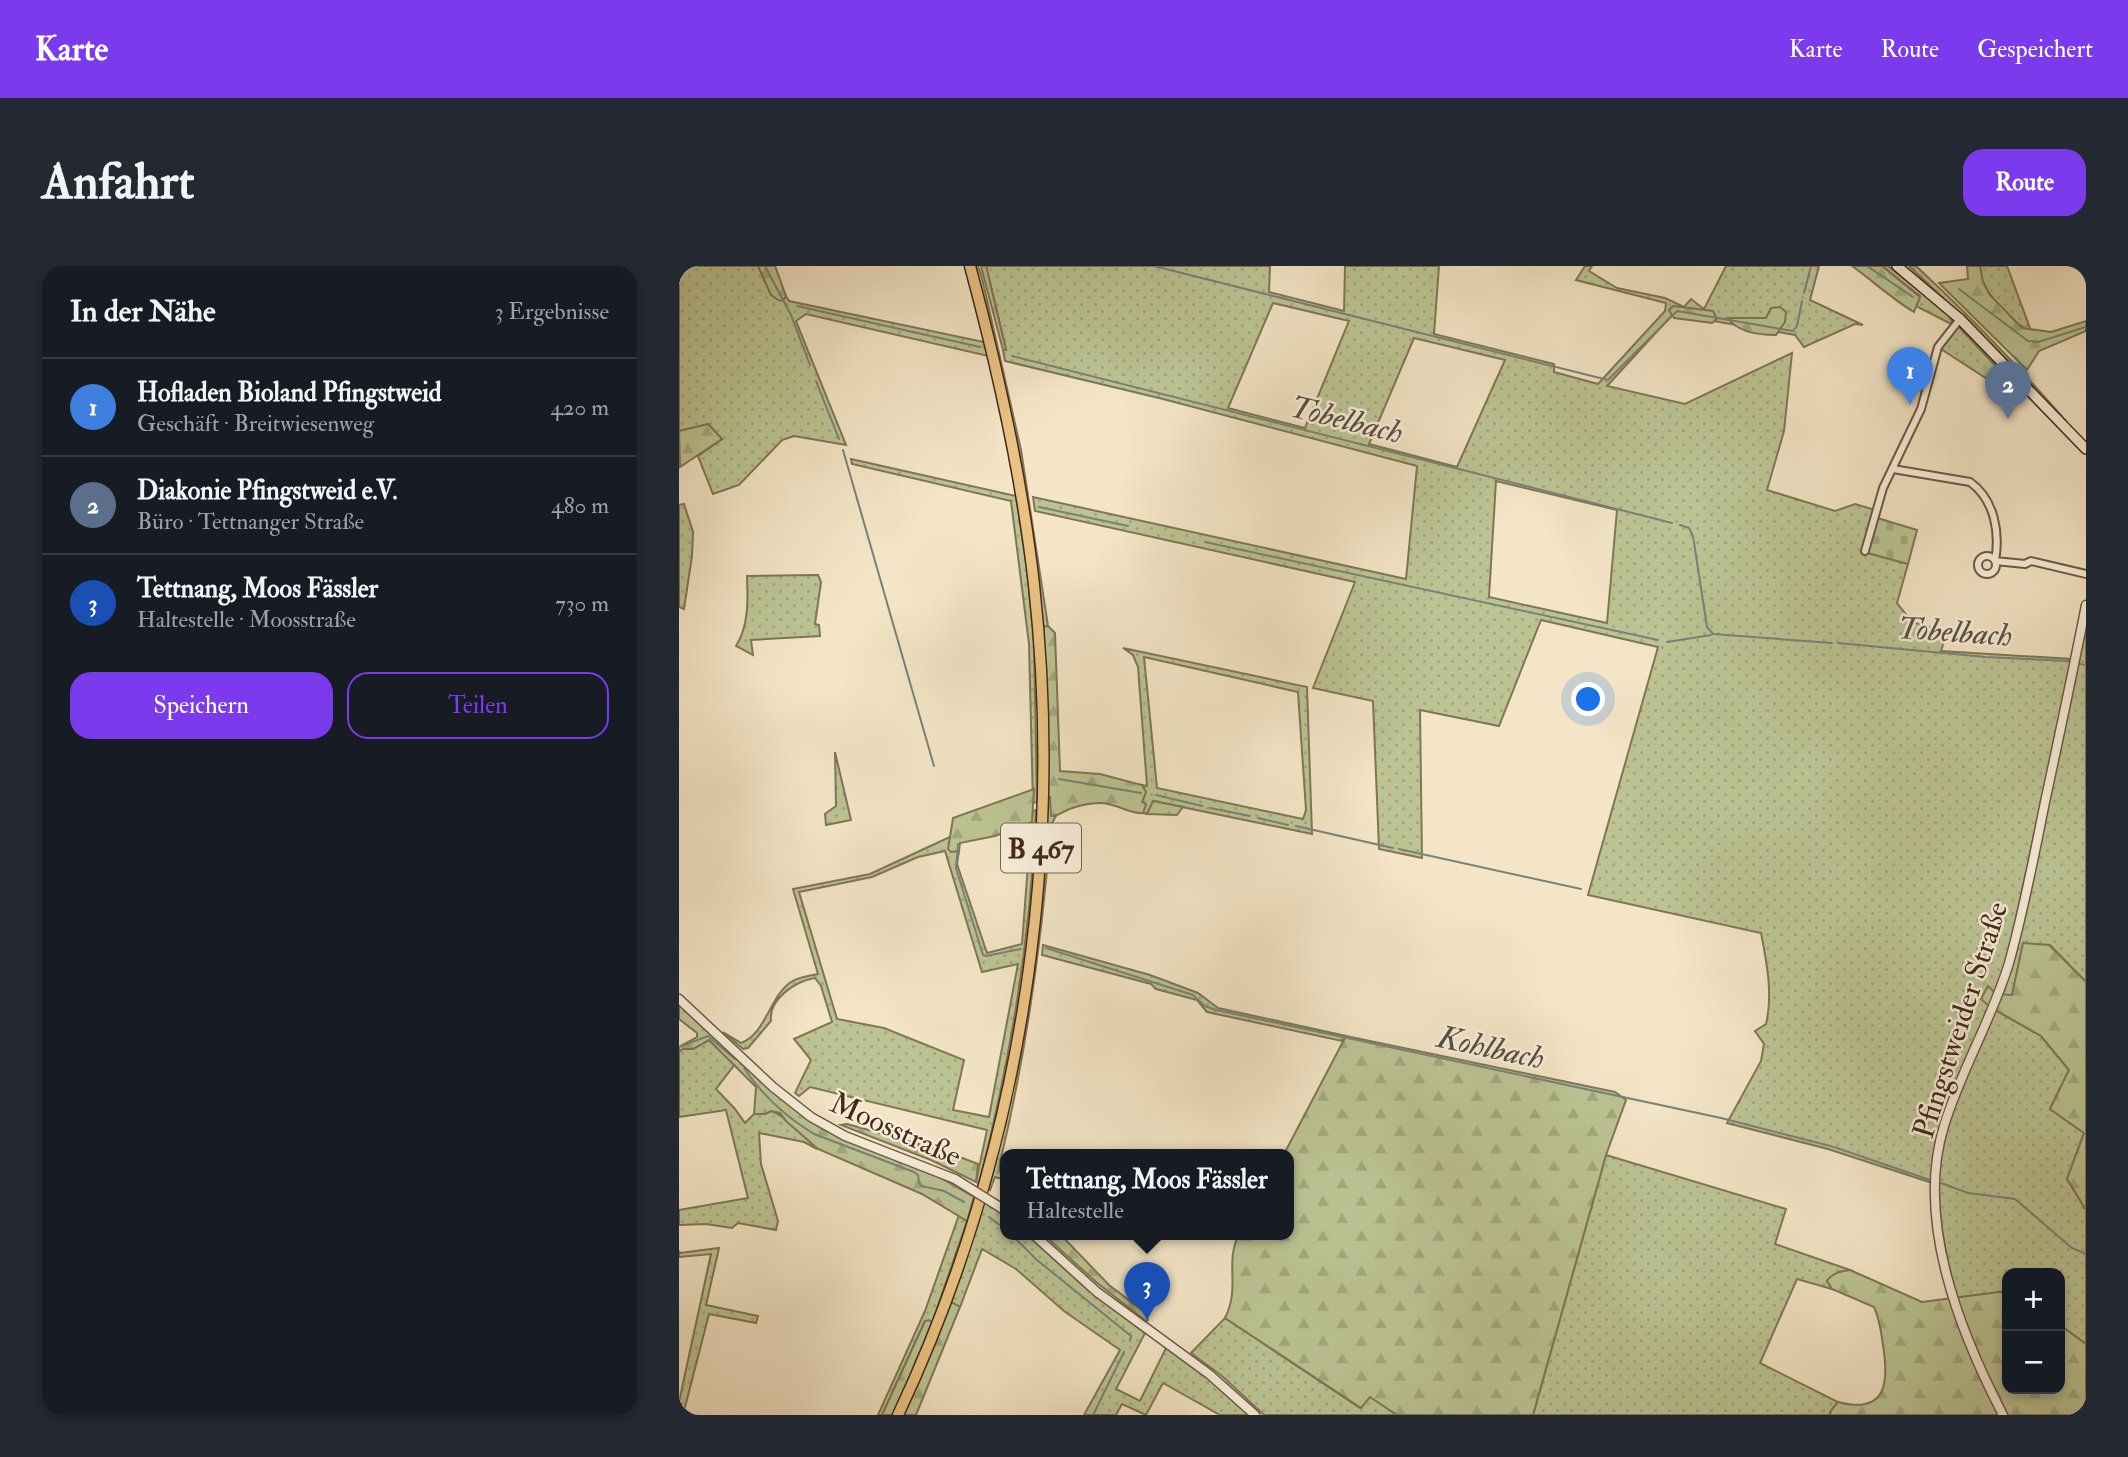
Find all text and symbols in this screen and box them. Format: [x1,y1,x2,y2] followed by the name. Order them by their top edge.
[35,29,108,70] text: Karte
[1789,34,1842,65] text: Karte
[1880,34,1939,65] text: Route
[1977,34,2093,65] text: Gespeichert
[1963,149,2086,216] button: Route
[42,152,194,213] text: Anfahrt
[70,293,215,330] text: In der Nähe
[495,297,609,326] text: 3 Ergebnisse
[1887,347,1933,405] pin: 1
[1985,361,2031,419] pin: 2
[137,377,442,409] text: Hofladen Bioland Pfingstweid
[1286,387,1407,453] water label: Tobelbach
[89,393,97,422] text: 1
[550,393,609,422] text: 420 m
[137,409,374,438] text: Geschäft · Breitwiesenweg
[137,475,398,507] text: Diakonie Pfingstweid e.V.
[87,491,99,520] text: 2
[551,491,609,520] text: 480 m
[137,507,364,536] text: Büro · Tettnanger Straße
[137,573,378,605] text: Tettnang, Moos Fässler
[89,589,97,618] text: 3
[555,589,609,618] text: 730 m
[137,605,356,634] text: Haltestelle · Moosstraße
[1896,608,2014,656] water label: Tobelbach
[70,672,333,739] button: Speichern
[347,672,609,739] button: Teilen
[1571,682,1605,716] your location
[1001,824,1081,872] road number: B 467
[1905,897,2016,1143] street label: Pfingstweider Straße
[1432,1017,1548,1079] water label: Kohlbach
[824,1084,967,1175] street label: Moosstraße
[1000,1149,1294,1240] popup
[1026,1164,1268,1196] text: Tettnang, Moos Fässler
[1026,1196,1124,1225] text: Haltestelle
[1124,1262,1170,1320] pin: 3
[2002,1268,2065,1394] map controls
[2002,1268,2065,1331] button: +
[2002,1331,2065,1394] button: −

